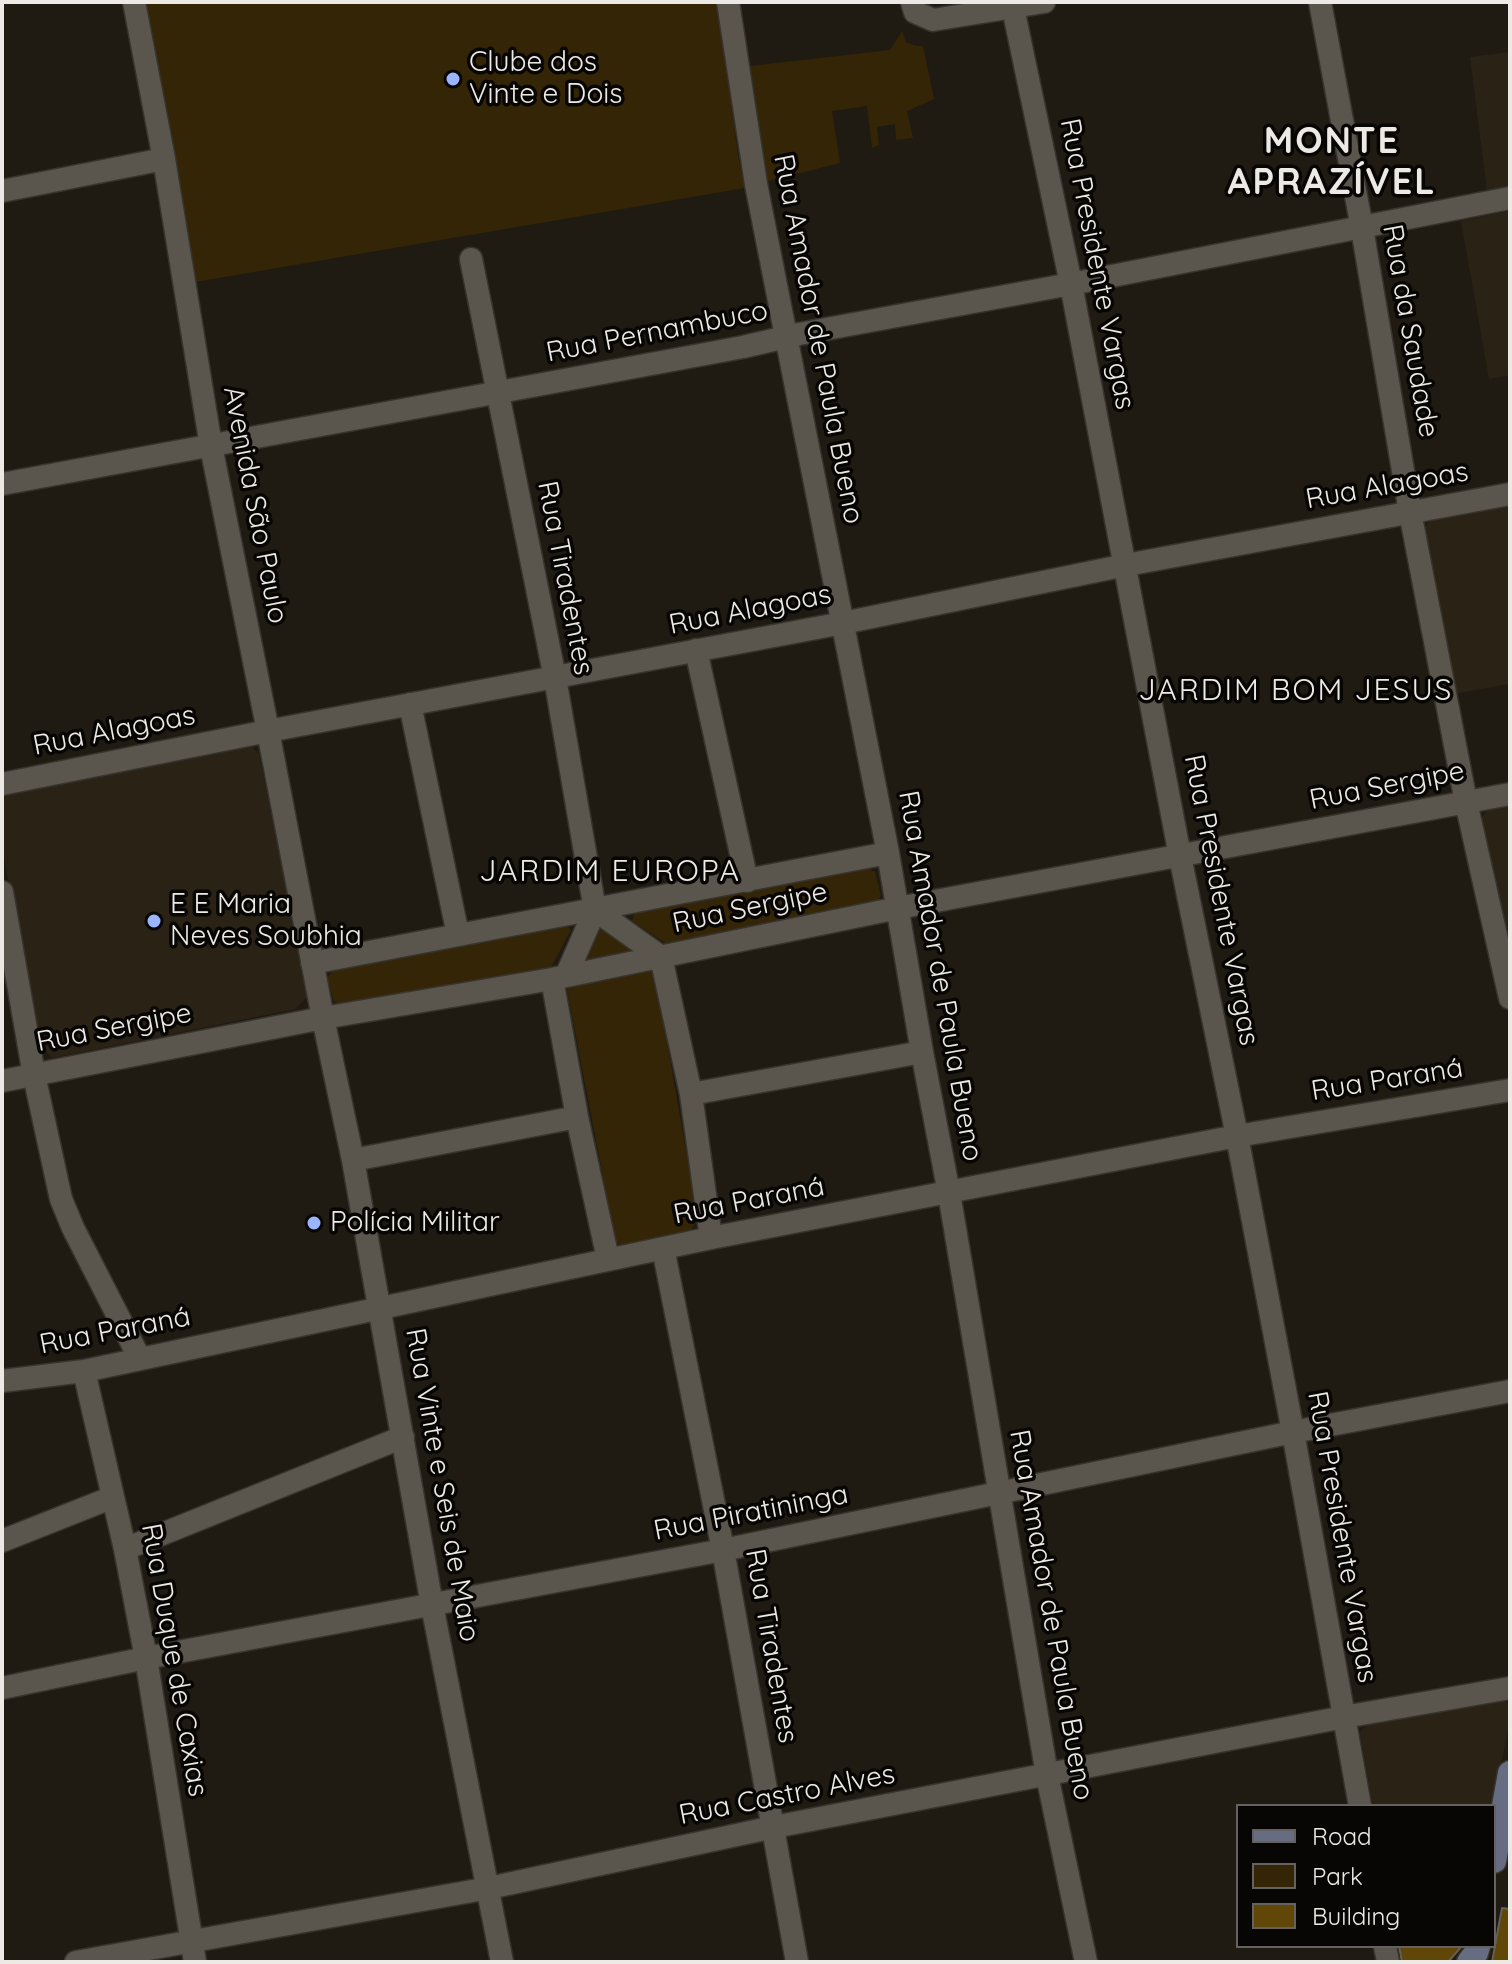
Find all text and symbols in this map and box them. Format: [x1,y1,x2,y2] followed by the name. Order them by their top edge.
[469,46,622,112] place label: Clube dos Vinte e Dois
[444,70,462,88] marker: Clube dos Vinte e Dois
[1052,116,1142,412] street label: Rua Presidente Vargas
[1228,120,1436,205] district label: MONTE APRAZÍVEL
[766,151,870,527] street label: Rua Amador de Paula Bueno
[1375,222,1445,440] street label: Rua da Saudade
[543,294,771,370] street label: Rua Pernambuco
[216,383,294,627] street label: Avenida São Paulo
[1303,455,1471,517] street label: Rua Alagoas
[530,478,600,678] street label: Rua Tiradentes
[666,578,834,642] street label: Rua Alagoas
[1139,673,1453,709] district label: JARDIM BOM JESUS
[30,699,198,763] street label: Rua Alagoas
[1176,752,1266,1048] street label: Rua Presidente Vargas
[1307,755,1467,817] street label: Rua Sergipe
[891,788,989,1164] street label: Rua Amador de Paula Bueno
[479,854,741,890] district label: JARDIM EUROPA
[670,875,830,941] street label: Rua Sergipe
[170,888,362,954] place label: E E Maria Neves Soubhia
[145,912,163,930] marker: E E Maria Neves Soubhia
[34,997,194,1059] street label: Rua Sergipe
[1309,1051,1465,1109] street label: Rua Paraná
[671,1170,827,1232] street label: Rua Paraná
[330,1206,500,1240] place label: Polícia Militar
[305,1214,323,1232] marker: Polícia Militar
[37,1300,193,1362] street label: Rua Paraná
[398,1326,486,1644] street label: Rua Vinte e Seis de Maio
[1300,1389,1384,1685] street label: Rua Presidente Vargas
[1002,1427,1100,1803] street label: Rua Amador de Paula Bueno
[651,1478,851,1548] street label: Rua Piratininga
[133,1521,215,1799] street label: Rua Duque de Caxias
[737,1546,805,1746] street label: Rua Tiradentes
[676,1758,898,1832] street label: Rua Castro Alves
[1236,1804,1496,1948] legend
[1312,1821,1372,1851] text: Road
[1312,1861,1363,1891] text: Park
[1312,1901,1400,1931] text: Building

